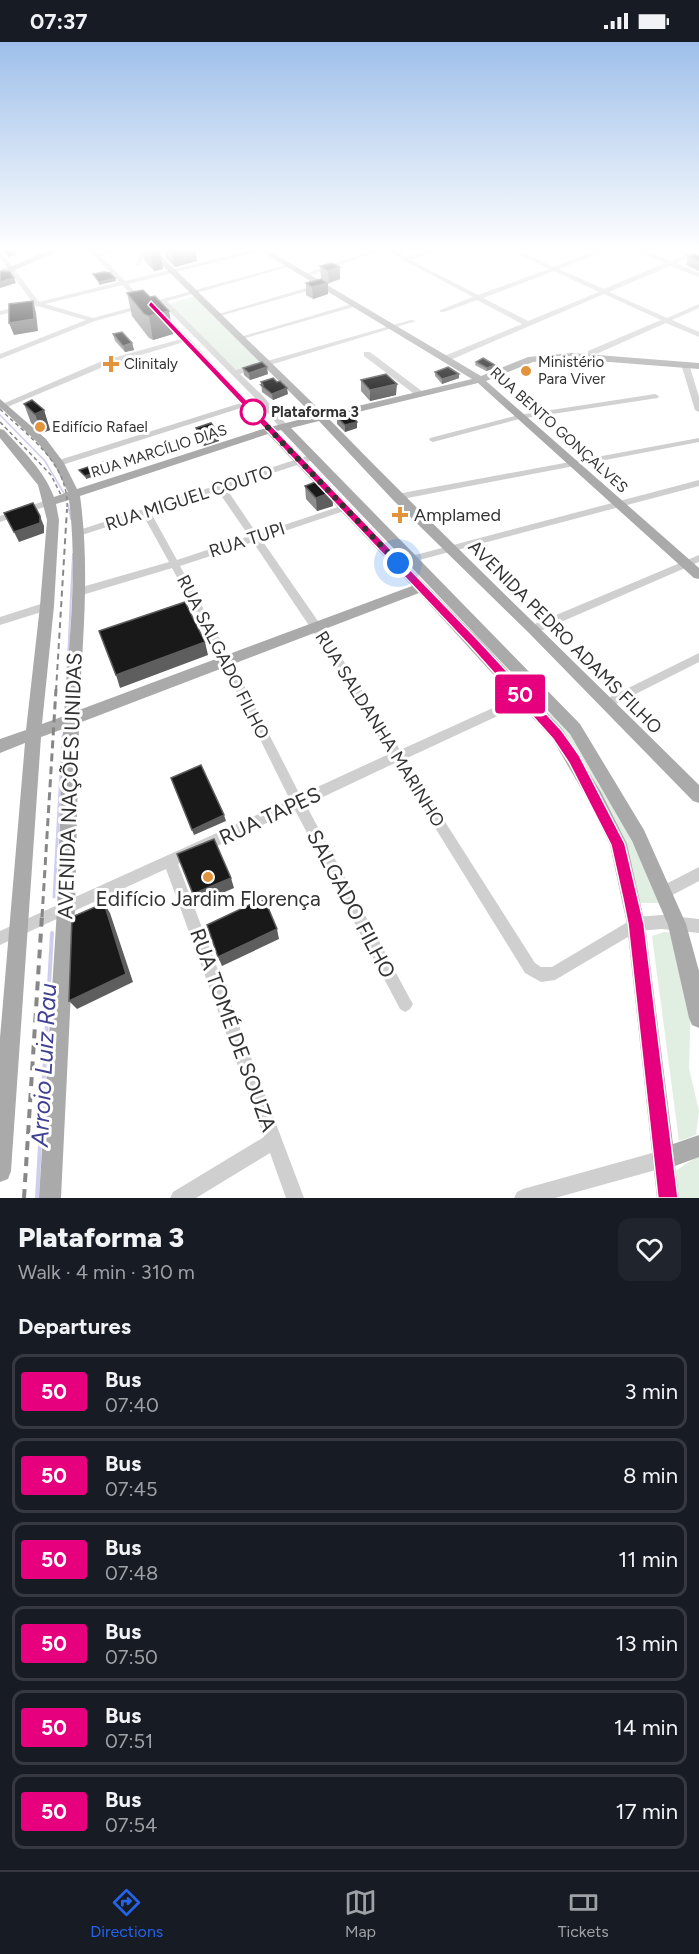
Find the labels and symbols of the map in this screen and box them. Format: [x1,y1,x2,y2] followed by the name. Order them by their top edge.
[538,353,605,388] place label: Ministério Para Viver
[102,355,120,373] marker: Clinitaly
[124,355,178,373] place label: Clinitaly
[486,363,632,497] street label: RUA BENTO GONÇALVES
[519,364,533,378] marker: Ministério Para Viver
[240,399,266,425] marker: Plataforma 3
[271,403,359,421] place label: Plataforma 3
[52,418,148,436] place label: Edifício Rafael
[33,420,47,434] marker: Edifício Rafael
[89,421,229,481] street label: RUA MARCÍLIO DIAS
[102,460,276,536] street label: RUA MIGUEL COUTO
[414,504,501,526] place label: Amplamed
[391,506,409,524] marker: Amplamed
[206,517,288,563] street label: RUA TUPI
[464,536,666,738] street label: AVENIDA PEDRO ADAMS FILHO
[383,548,413,578] your location
[172,571,274,743] street label: RUA SALGADO FILHO
[311,627,449,831] street label: RUA SALDANHA MARINHO
[52,652,87,920] street label: AVENIDA NAÇÕES UNIDAS
[493,674,547,714] line badge: 50
[215,781,325,850] street label: RUA TAPES
[302,825,401,982] street label: SALGADO FILHO
[201,870,215,884] marker: Edifício Jardim Florença
[95,886,321,911] place label: Edifício Jardim Florença
[185,925,282,1135] street label: RUA TOMÉ DE SOUZA
[25,982,62,1149] water label: Arroio Luiz Rau

